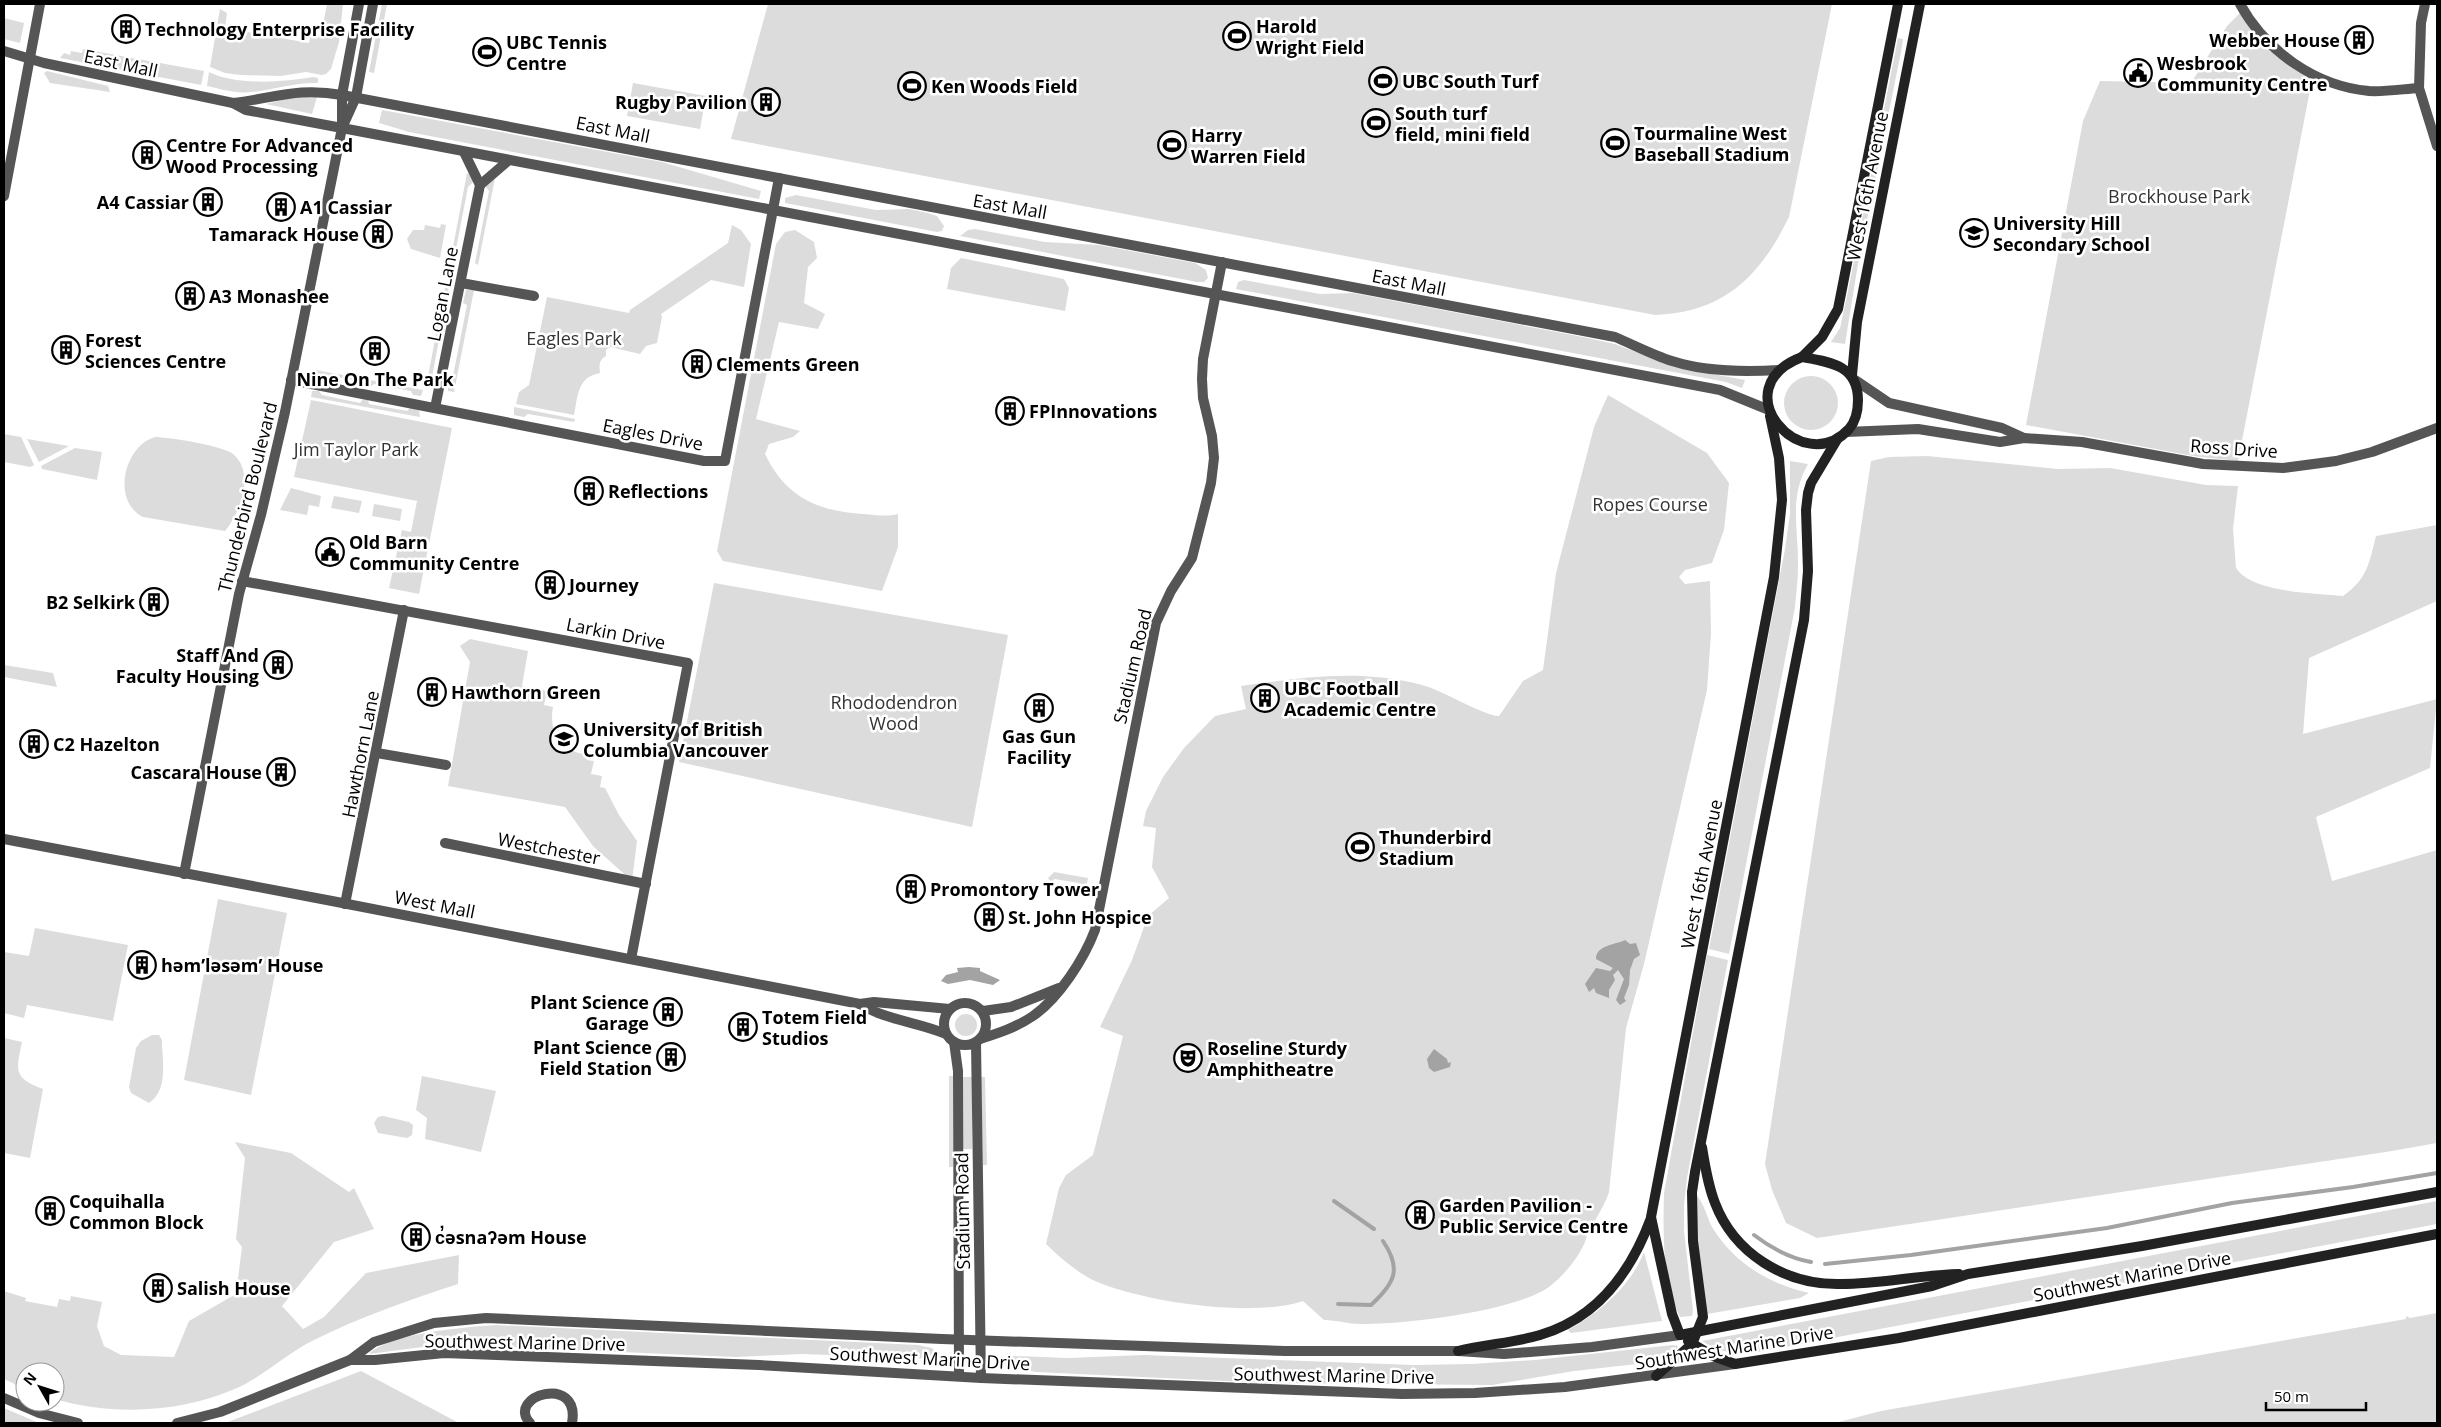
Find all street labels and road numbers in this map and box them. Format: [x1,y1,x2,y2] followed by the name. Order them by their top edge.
[82,43,160,83] street label: East Mall
[1841,109,1893,263] street label: West 16th Avenue
[574,110,652,148] street label: East Mall
[971,188,1049,224] street label: East Mall
[421,244,463,344] street label: Logan Lane
[1370,263,1448,301] street label: East Mall
[212,399,282,595] street label: Thunderbird Boulevard
[601,413,705,455] street label: Eagles Drive
[2189,433,2279,463] street label: Ross Drive
[1107,606,1157,726] street label: Stadium Road
[564,612,668,654] street label: Larkin Drive
[336,688,384,820] street label: Hawthorn Lane
[1675,797,1727,951] street label: West 16th Avenue
[496,826,603,870] street label: Westchester
[393,884,477,924] street label: West Mall
[949,1152,975,1270] street label: Stadium Road
[2031,1245,2233,1307] street label: Southwest Marine Drive
[1633,1319,1835,1375] street label: Southwest Marine Drive
[424,1328,626,1356] street label: Southwest Marine Drive
[829,1341,1031,1375] street label: Southwest Marine Drive
[1233,1361,1435,1389] street label: Southwest Marine Drive

